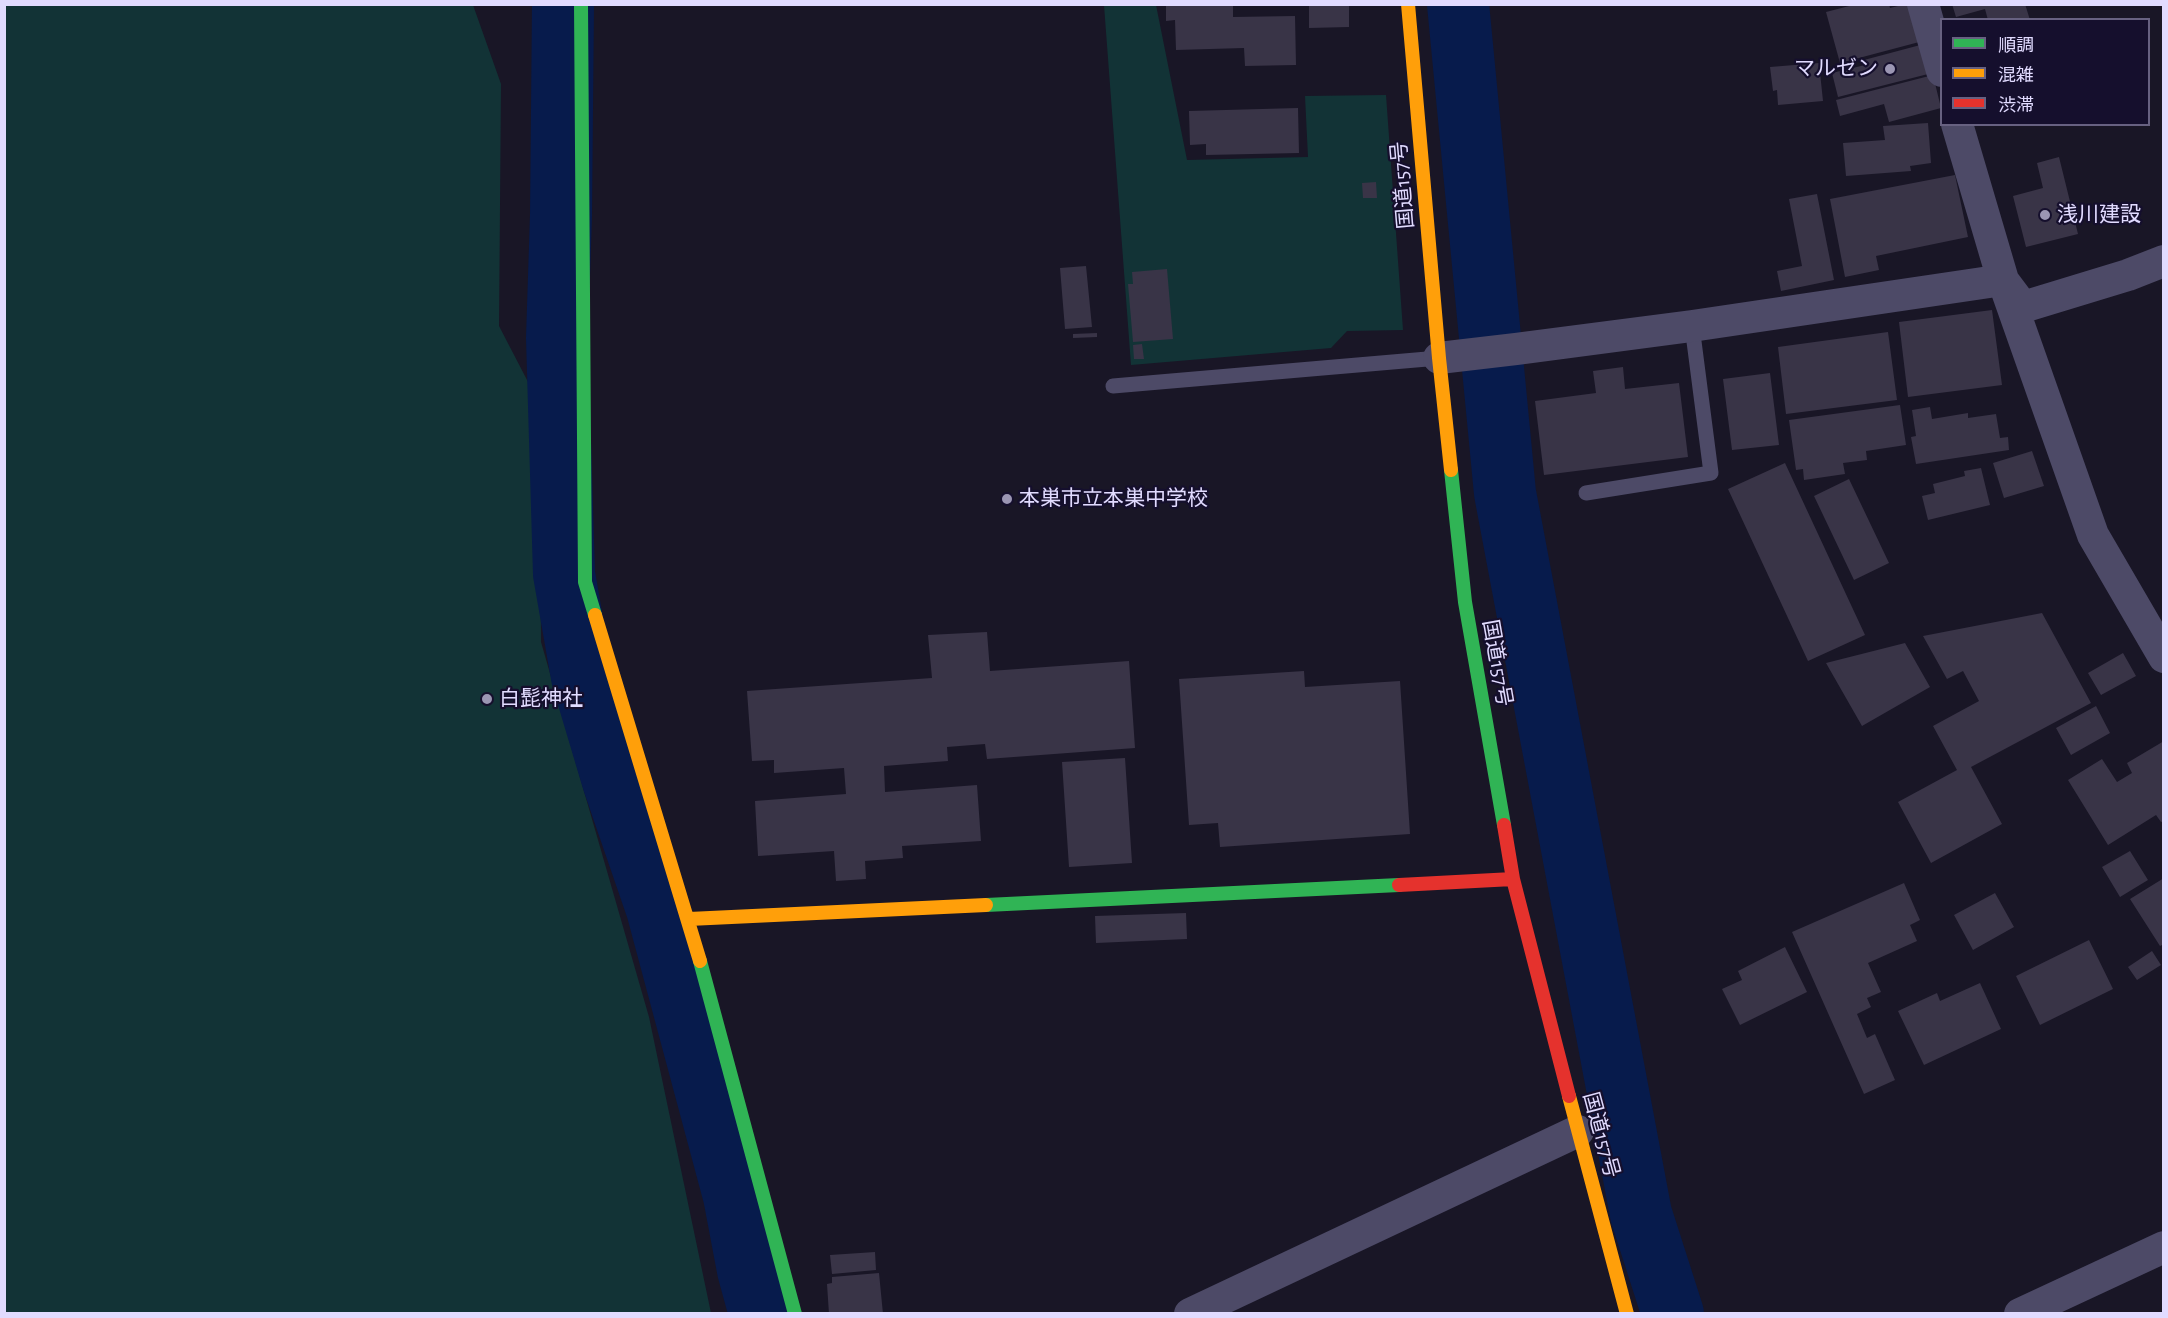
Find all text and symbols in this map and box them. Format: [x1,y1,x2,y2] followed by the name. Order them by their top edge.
[1940,18,2150,126] legend
[1998,37,2034,55] text: 順調
[1794,56,1878,82] place label: マルゼン
[1883,62,1897,76] marker: マルゼン
[1998,67,2034,85] text: 混雑
[1998,97,2034,115] text: 渋滞
[1387,140,1419,230] street label: 国道157号
[2057,202,2141,228] place label: 浅川建設
[2038,208,2052,222] marker: 浅川建設
[1019,486,1208,512] place label: 本巣市立本巣中学校
[1000,492,1014,506] marker: 本巣市立本巣中学校
[1477,618,1517,708] street label: 国道157号
[499,686,583,712] place label: 白髭神社
[480,692,494,706] marker: 白髭神社
[1577,1089,1625,1181] street label: 国道157号

